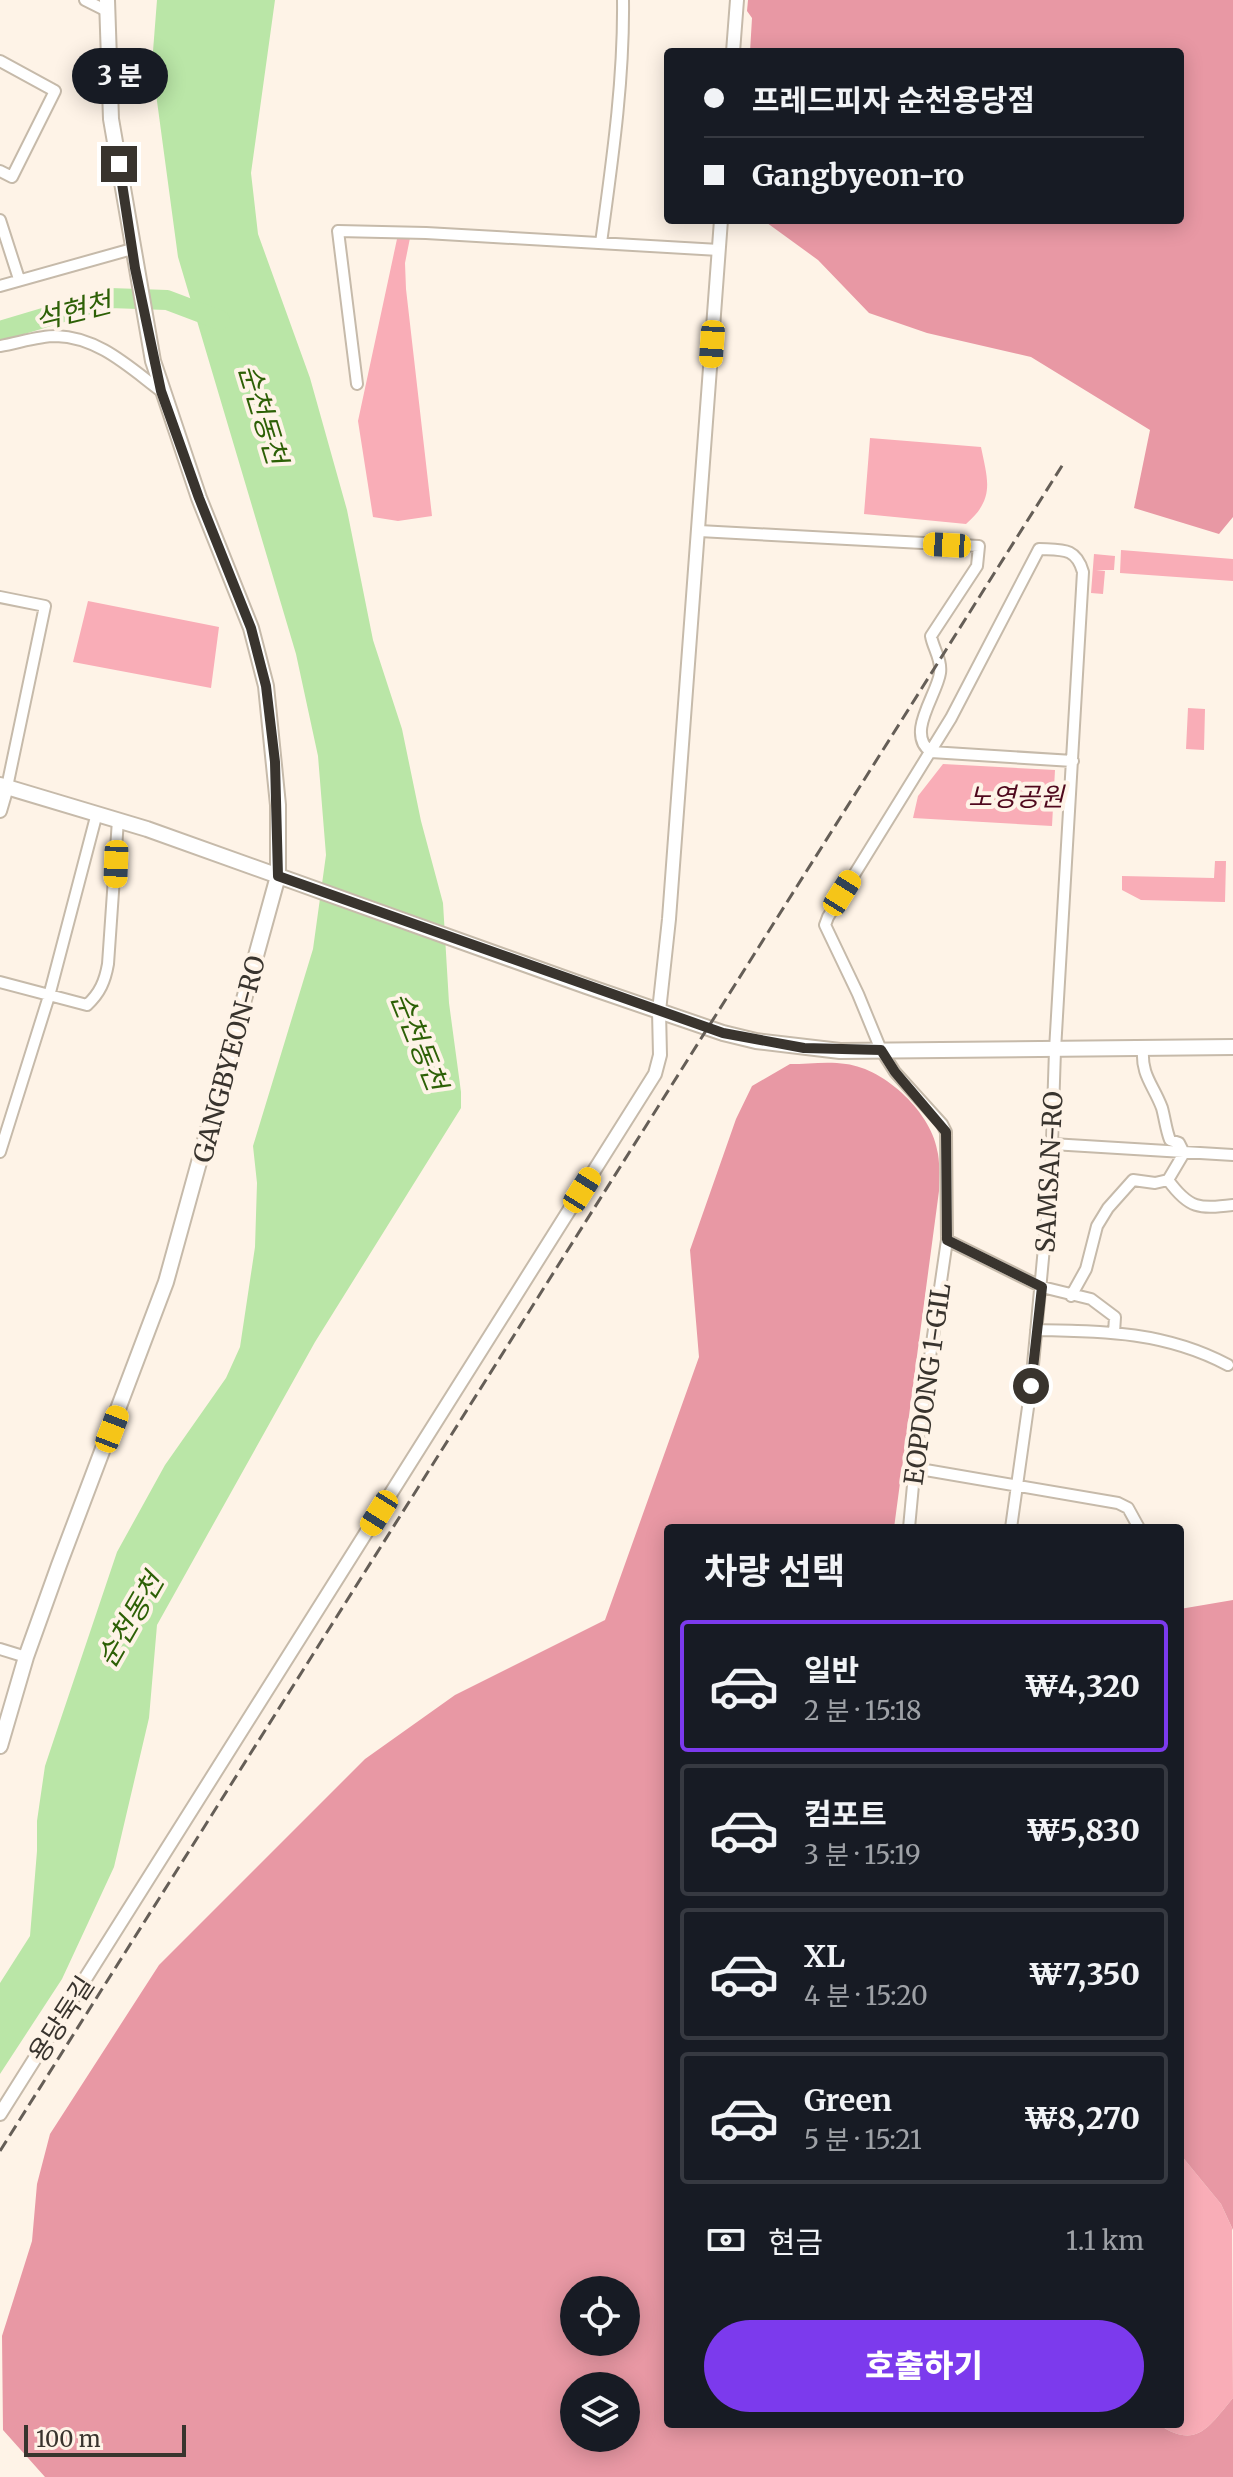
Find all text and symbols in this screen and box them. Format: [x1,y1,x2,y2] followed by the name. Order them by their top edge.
[71,48,167,104] callout: 3 분
[98,59,142,92] text: 3 분
[752,81,1035,119] text: 프레드피자 순천용당점
[101,146,137,182] route end
[752,156,964,194] text: Gangbyeon-ro
[31,283,118,338] water label: 석현천
[698,319,726,369] car
[231,359,296,472] water label: 순천동천
[922,532,972,558] car
[968,780,1066,813] park label: 노영공원
[103,840,129,888] car
[819,866,865,920] car
[186,952,272,1166] street label: GANGBYEON-RO
[383,986,456,1099] water label: 순천동천
[1028,1090,1070,1254] street label: SAMSAN-RO
[559,1163,605,1217] car
[897,1281,957,1487] street label: EOPDONG 1-GIL
[1013,1368,1049,1404] route start
[92,1402,132,1456] car
[356,1486,402,1540] car
[704,1549,845,1594] text: 차량 선택
[89,1564,173,1674] water label: 순천동천
[708,1650,780,1722] icon: car
[804,1651,859,1689] text: 일반
[1025,1667,1140,1705] text: ₩4,320
[804,1694,921,1727] text: 2 분 · 15:18
[708,1794,780,1866] icon: car
[804,1795,887,1833] text: 컴포트
[1027,1811,1140,1849] text: ₩5,830
[804,1838,921,1871] text: 3 분 · 15:19
[804,1937,845,1975] text: XL
[708,1938,780,2010] icon: car
[1029,1955,1140,1993] text: ₩7,350
[21,1970,101,2068] street label: 용당둑길
[804,1979,928,2012] text: 4 분 · 15:20
[804,2081,892,2119] text: Green
[708,2082,780,2154] icon: car
[1024,2099,1140,2137] text: ₩8,270
[804,2123,922,2156] text: 5 분 · 15:21
[704,2218,748,2262] icon: cash
[768,2223,823,2261] text: 현금
[1066,2224,1144,2257] text: 1.1 km
[560,2276,640,2452] map controls
[560,2276,640,2356] button: locate
[704,2320,1144,2412] button: 호출하기
[560,2372,640,2452] button: layers
[24,2421,186,2457] scale bar
[36,2425,101,2453] text: 100 m

